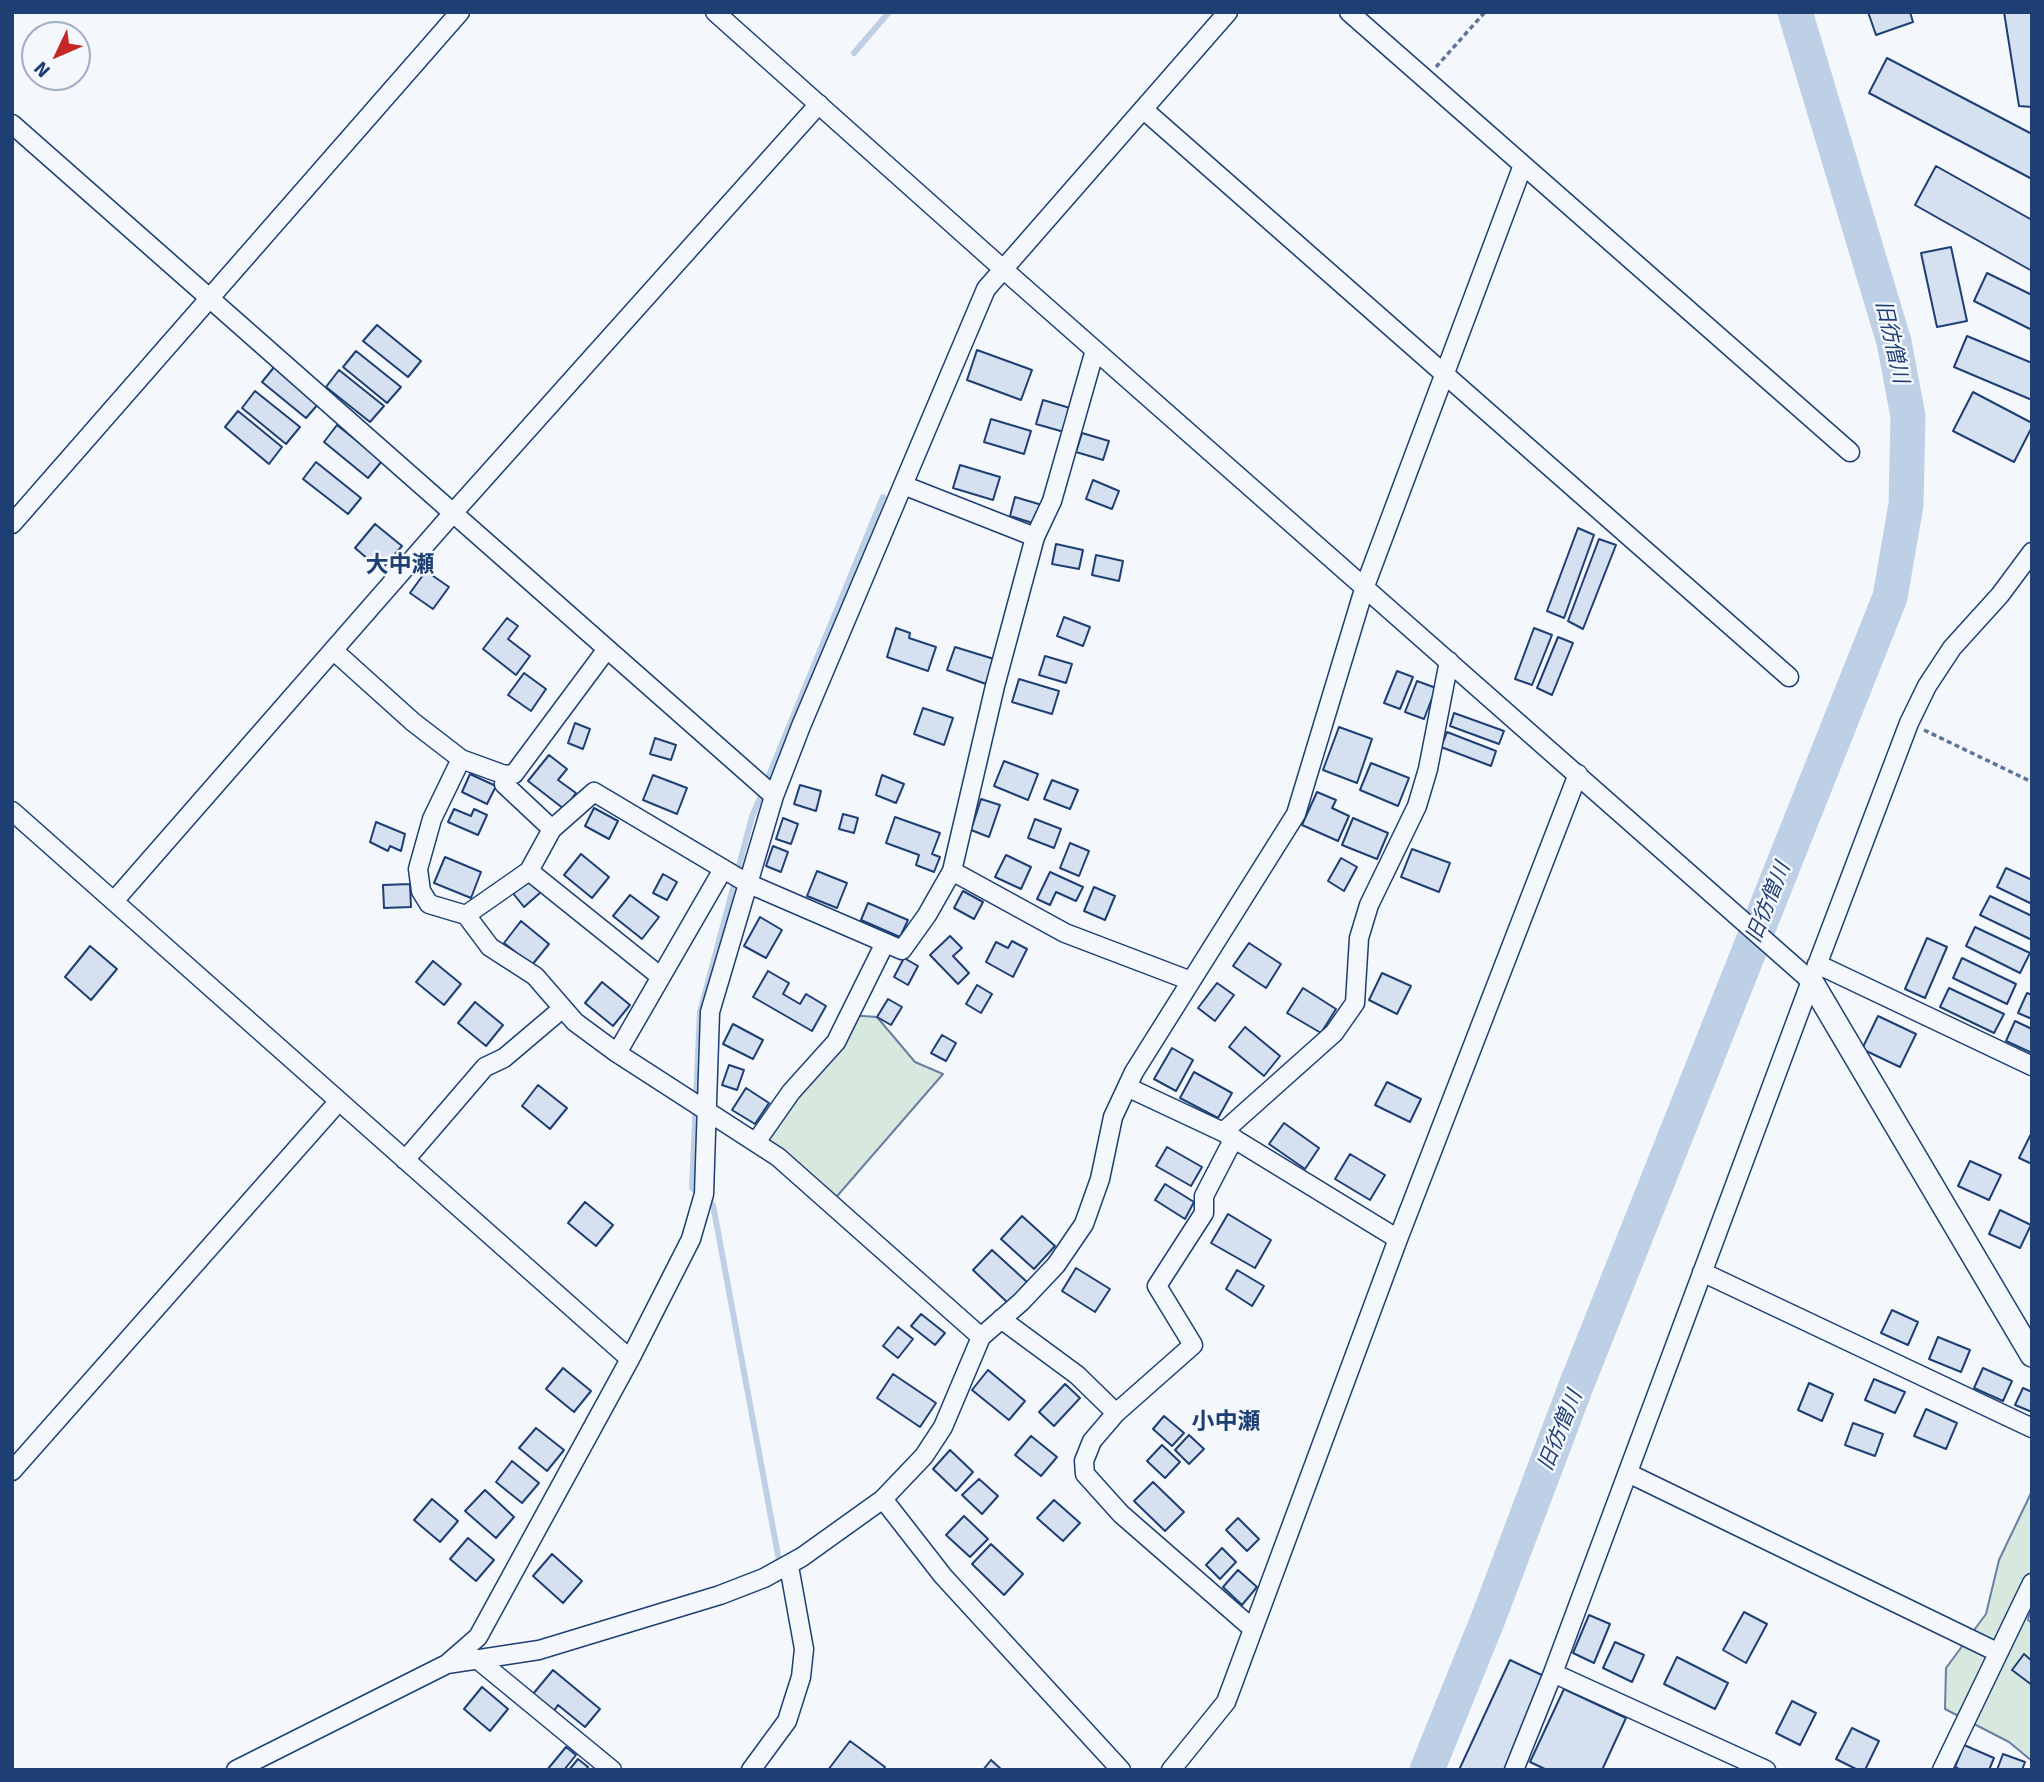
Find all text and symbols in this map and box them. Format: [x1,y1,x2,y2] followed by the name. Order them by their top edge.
[21,21,91,91] north arrow
[29,56,56,82] text: N
[1869,298,1913,386] water label: 旧彷僧川
[366,552,434,580] district label: 大中瀬
[1742,859,1796,947] water label: 旧彷僧川
[1534,1387,1588,1475] water label: 旧彷僧川
[1192,1409,1260,1437] district label: 小中瀬

